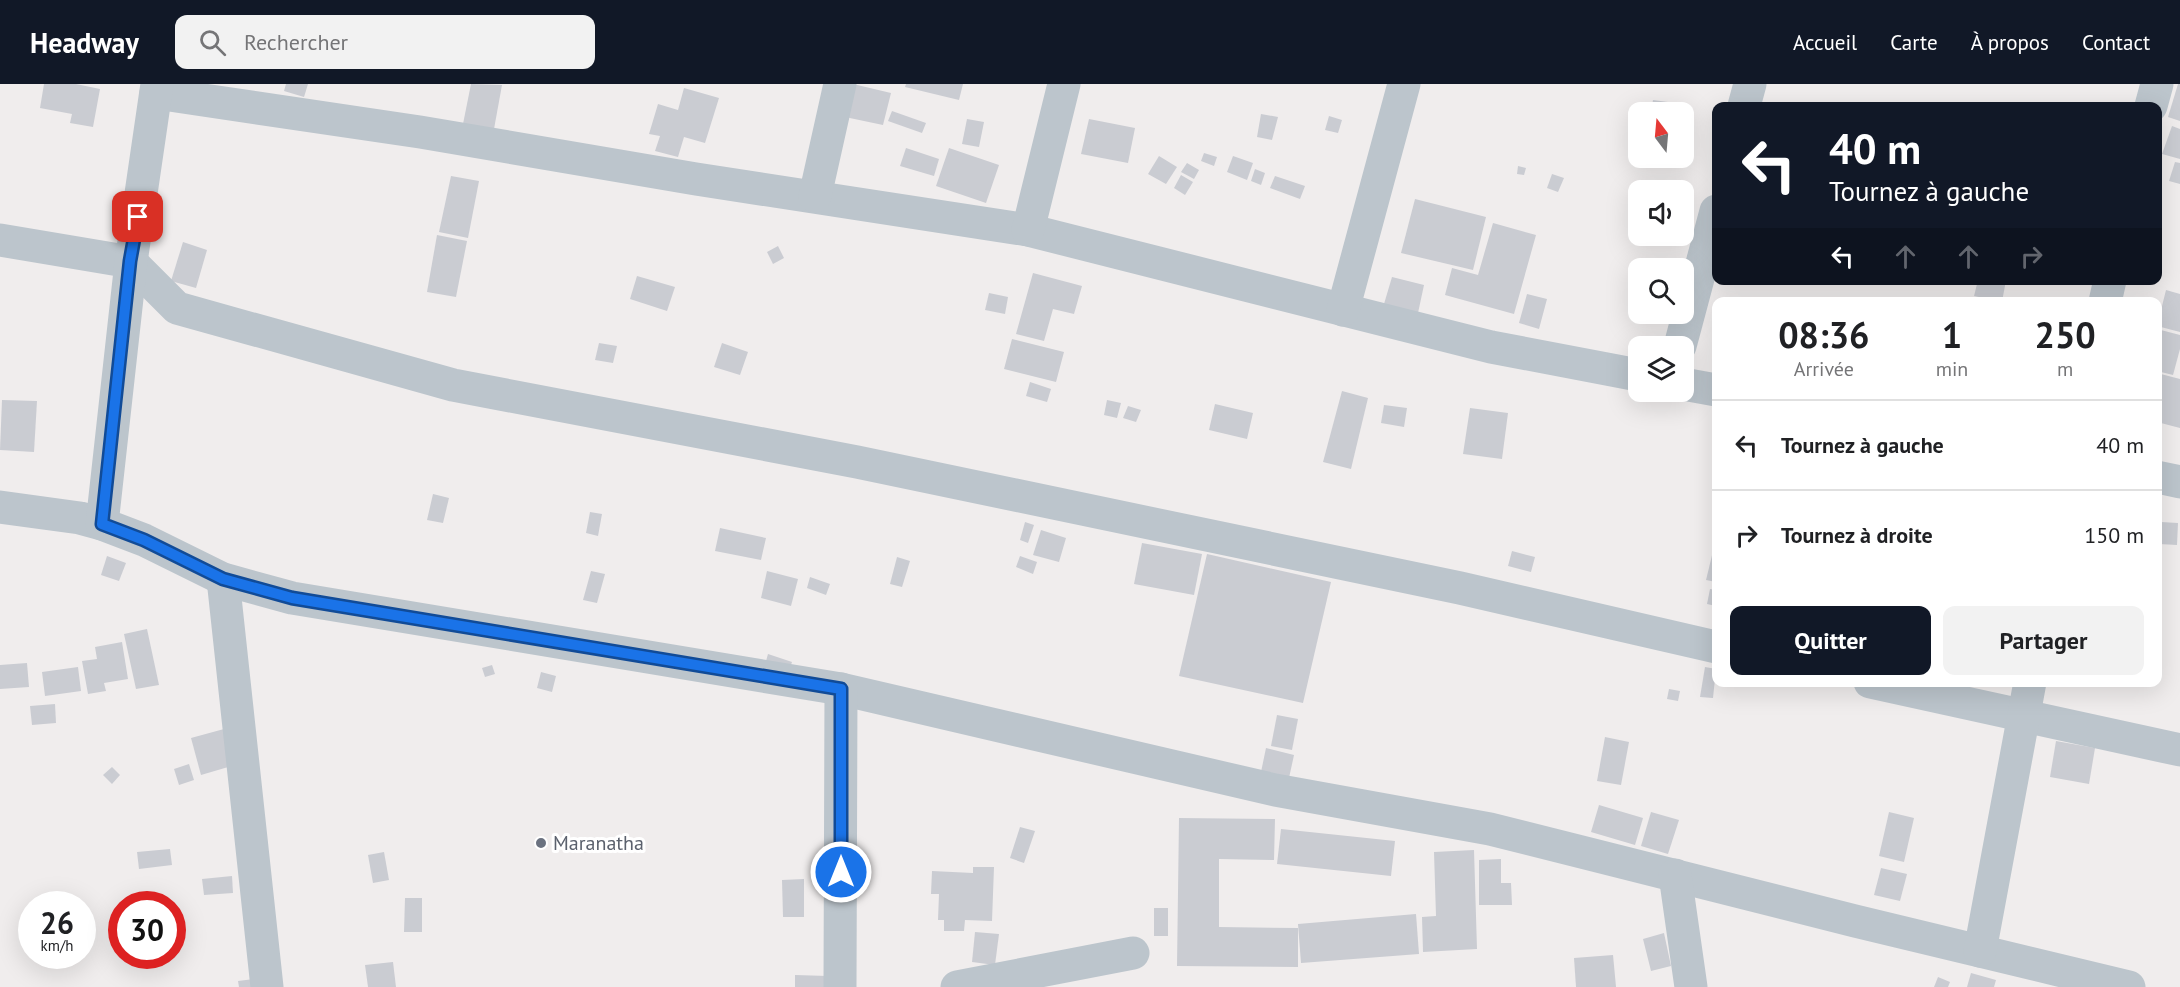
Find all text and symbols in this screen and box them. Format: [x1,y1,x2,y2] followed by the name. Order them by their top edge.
[175,15,595,69] search box
[30,24,139,61] text: Headway
[196,26,229,59] icon: search
[244,28,348,56] text: Rechercher
[1793,29,1857,56] text: Accueil
[1890,29,1938,56] text: Carte
[1971,29,2049,56] text: À propos
[2082,29,2150,56] text: Contact
[1628,102,1694,168] north arrow
[1628,102,1694,402] map controls
[1829,121,1921,176] text: 40 m
[1730,126,1808,204] icon: left
[1829,174,2029,208] text: Tournez à gauche
[1628,180,1694,246] button: sound
[112,191,163,242] pin
[121,200,154,233] icon: arrive
[1826,240,1859,273] icon: left
[1889,240,1922,273] icon: ahead
[1952,240,1985,273] icon: ahead
[2015,240,2048,273] icon: right
[1628,258,1694,324] button: search
[1778,311,1870,358] text: 08:36
[1942,311,1962,358] text: 1
[2035,311,2096,358] text: 250
[1628,336,1694,402] button: layers
[1794,356,1854,382] text: Arrivée
[1936,356,1968,382] text: min
[2057,356,2073,382] text: m
[1730,429,1763,462] icon: left
[1781,431,1944,459] text: Tournez à gauche
[2096,431,2144,459] text: 40 m
[1730,519,1763,552] icon: right
[1781,521,1933,549] text: Tournez à droite
[2084,521,2144,549] text: 150 m
[1730,606,1931,675] button: Quitter
[1943,606,2144,675] button: Partager
[553,830,644,856] place label: Maranatha
[534,836,548,850] marker: Maranatha
[809,840,873,904] position arrow
[108,891,186,969] speed limit sign: 30
[40,903,74,942] text: 26
[41,936,73,955] text: km/h

